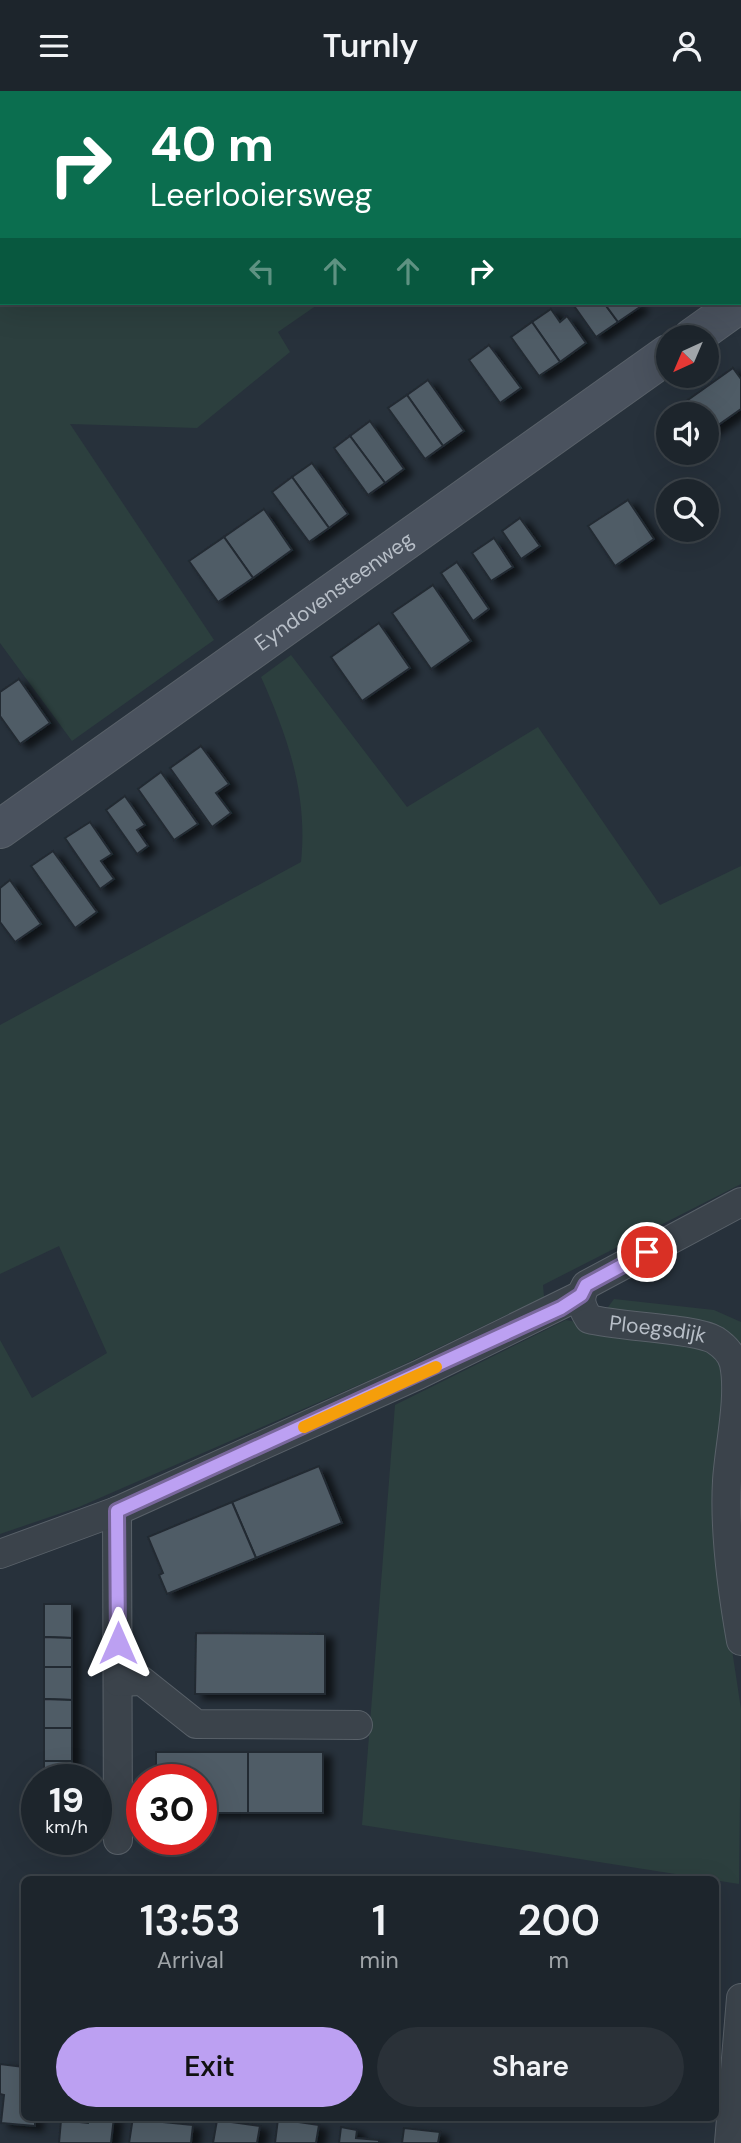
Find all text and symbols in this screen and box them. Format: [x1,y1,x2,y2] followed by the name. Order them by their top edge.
[323,25,418,67] text: Turnly
[35,27,73,65] icon: menu
[668,27,706,65] icon: person
[150,112,274,176] text: 40 m
[35,119,126,210] icon: right
[150,174,372,216] text: Leerlooiersweg
[243,252,281,290] icon: left
[316,252,354,290] icon: ahead
[389,252,427,290] icon: ahead
[462,252,500,290] icon: right
[656,325,719,389] north arrow
[656,325,719,542] map controls
[656,402,719,465] button: sound
[656,479,719,542] button: search
[249,525,419,657] street label: Eyndovensteenweg
[617,1222,677,1282] pin
[628,1233,666,1271] icon: arrive
[608,1309,710,1350] street label: Ploegsdijk
[81,1606,155,1680] position arrow
[126,1764,217,1855] speed limit sign: 30
[49,1777,84,1823] text: 19
[45,1815,88,1839] text: km/h
[140,1893,241,1948] text: 13:53
[372,1893,386,1948] text: 1
[518,1893,600,1948] text: 200
[157,1945,224,1975] text: Arrival
[360,1945,399,1975] text: min
[549,1945,569,1975] text: m
[56,2027,363,2107] button: Exit
[377,2027,684,2107] button: Share

